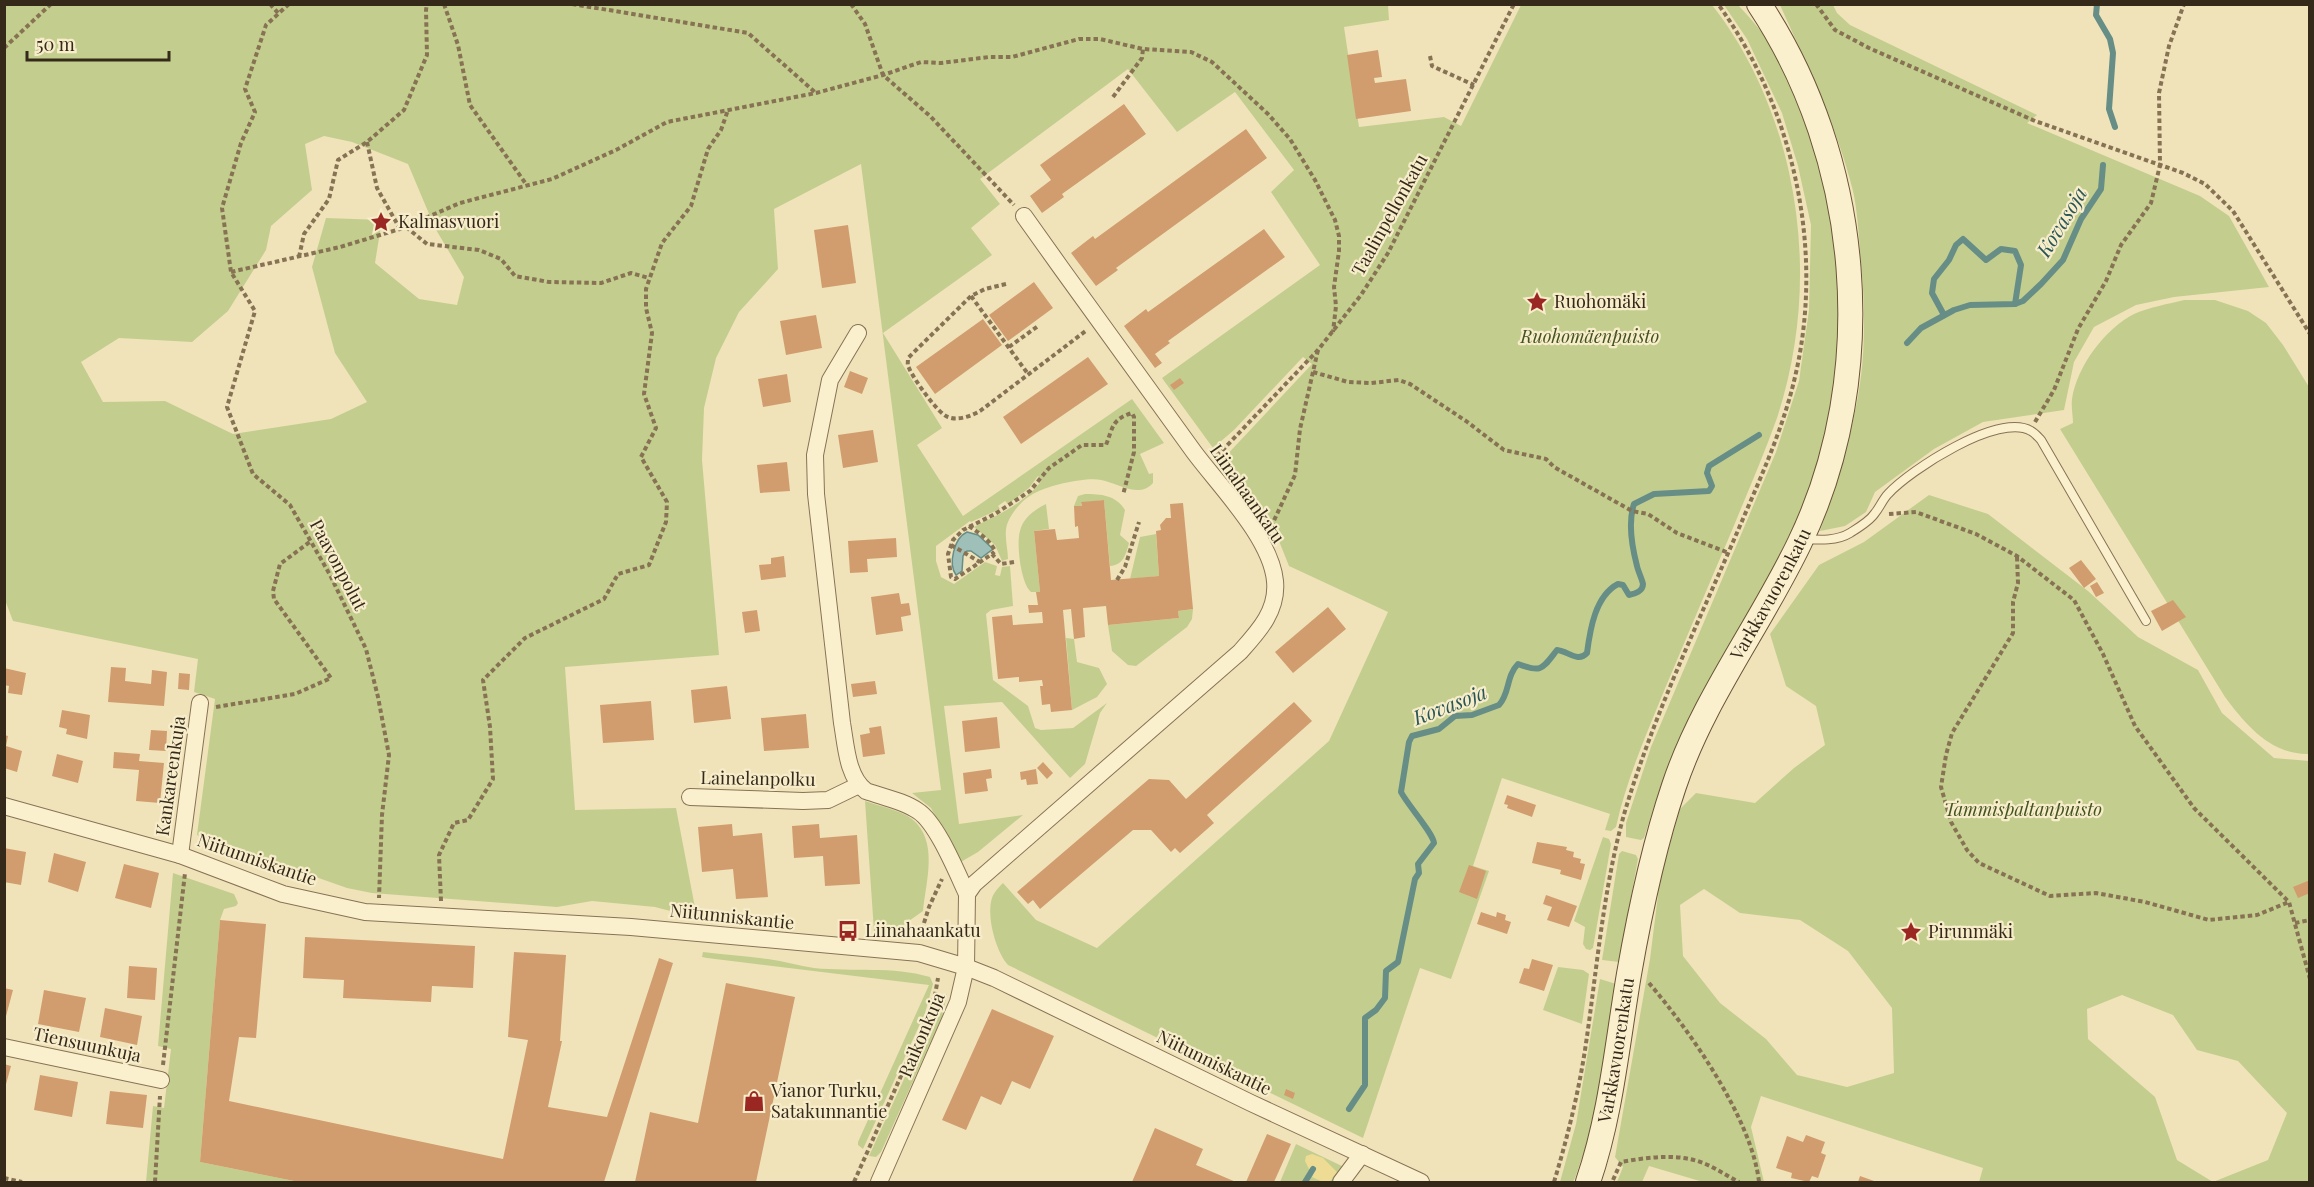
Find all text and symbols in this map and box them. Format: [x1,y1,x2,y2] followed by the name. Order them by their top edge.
[27,24,170,62] scale bar
[36,32,75,56] text: 50 m
[1346,149,1433,280] street label: Taalinpellonkatu
[2029,181,2092,262] water label: Kovasoja
[398,209,499,233] place label: Kalmasvuori
[369,210,393,234] place icon: Kalmasvuori
[1554,289,1646,313] place label: Ruohomäki
[1525,290,1549,314] place icon: Ruohomäki
[1520,324,1660,348] park label: Ruohomäenpuisto
[1205,439,1291,548] street label: Liinahaankatu
[305,515,373,615] street label: Paavonpolut
[1724,524,1816,665] street label: Varkkavuorenkatu
[1408,677,1490,730] water label: Kovasoja
[150,714,190,837] street label: Kankareenkuja
[700,765,816,791] street label: Lainelanpolku
[1944,797,2102,821] park label: Tammispaltanpuisto
[194,827,320,891] street label: Niitunniskantie
[669,898,795,934] street label: Niitunniskantie
[865,918,981,942] place label: Liinahaankatu
[836,919,860,943] bus stop icon: Liinahaankatu
[1928,919,2013,943] place label: Pirunmäki
[1899,920,1923,944] place icon: Pirunmäki
[1591,975,1639,1126] street label: Varkkavuorenkatu
[892,988,950,1081] street label: Raikonkuja
[31,1021,144,1067] street label: Tiensuunkuja
[1153,1024,1276,1100] street label: Niitunniskantie
[770,1078,887,1123] place label: Vianor Turku, Satakunnantie
[742,1089,766,1113] shop icon: Vianor Turku, Satakunnantie

